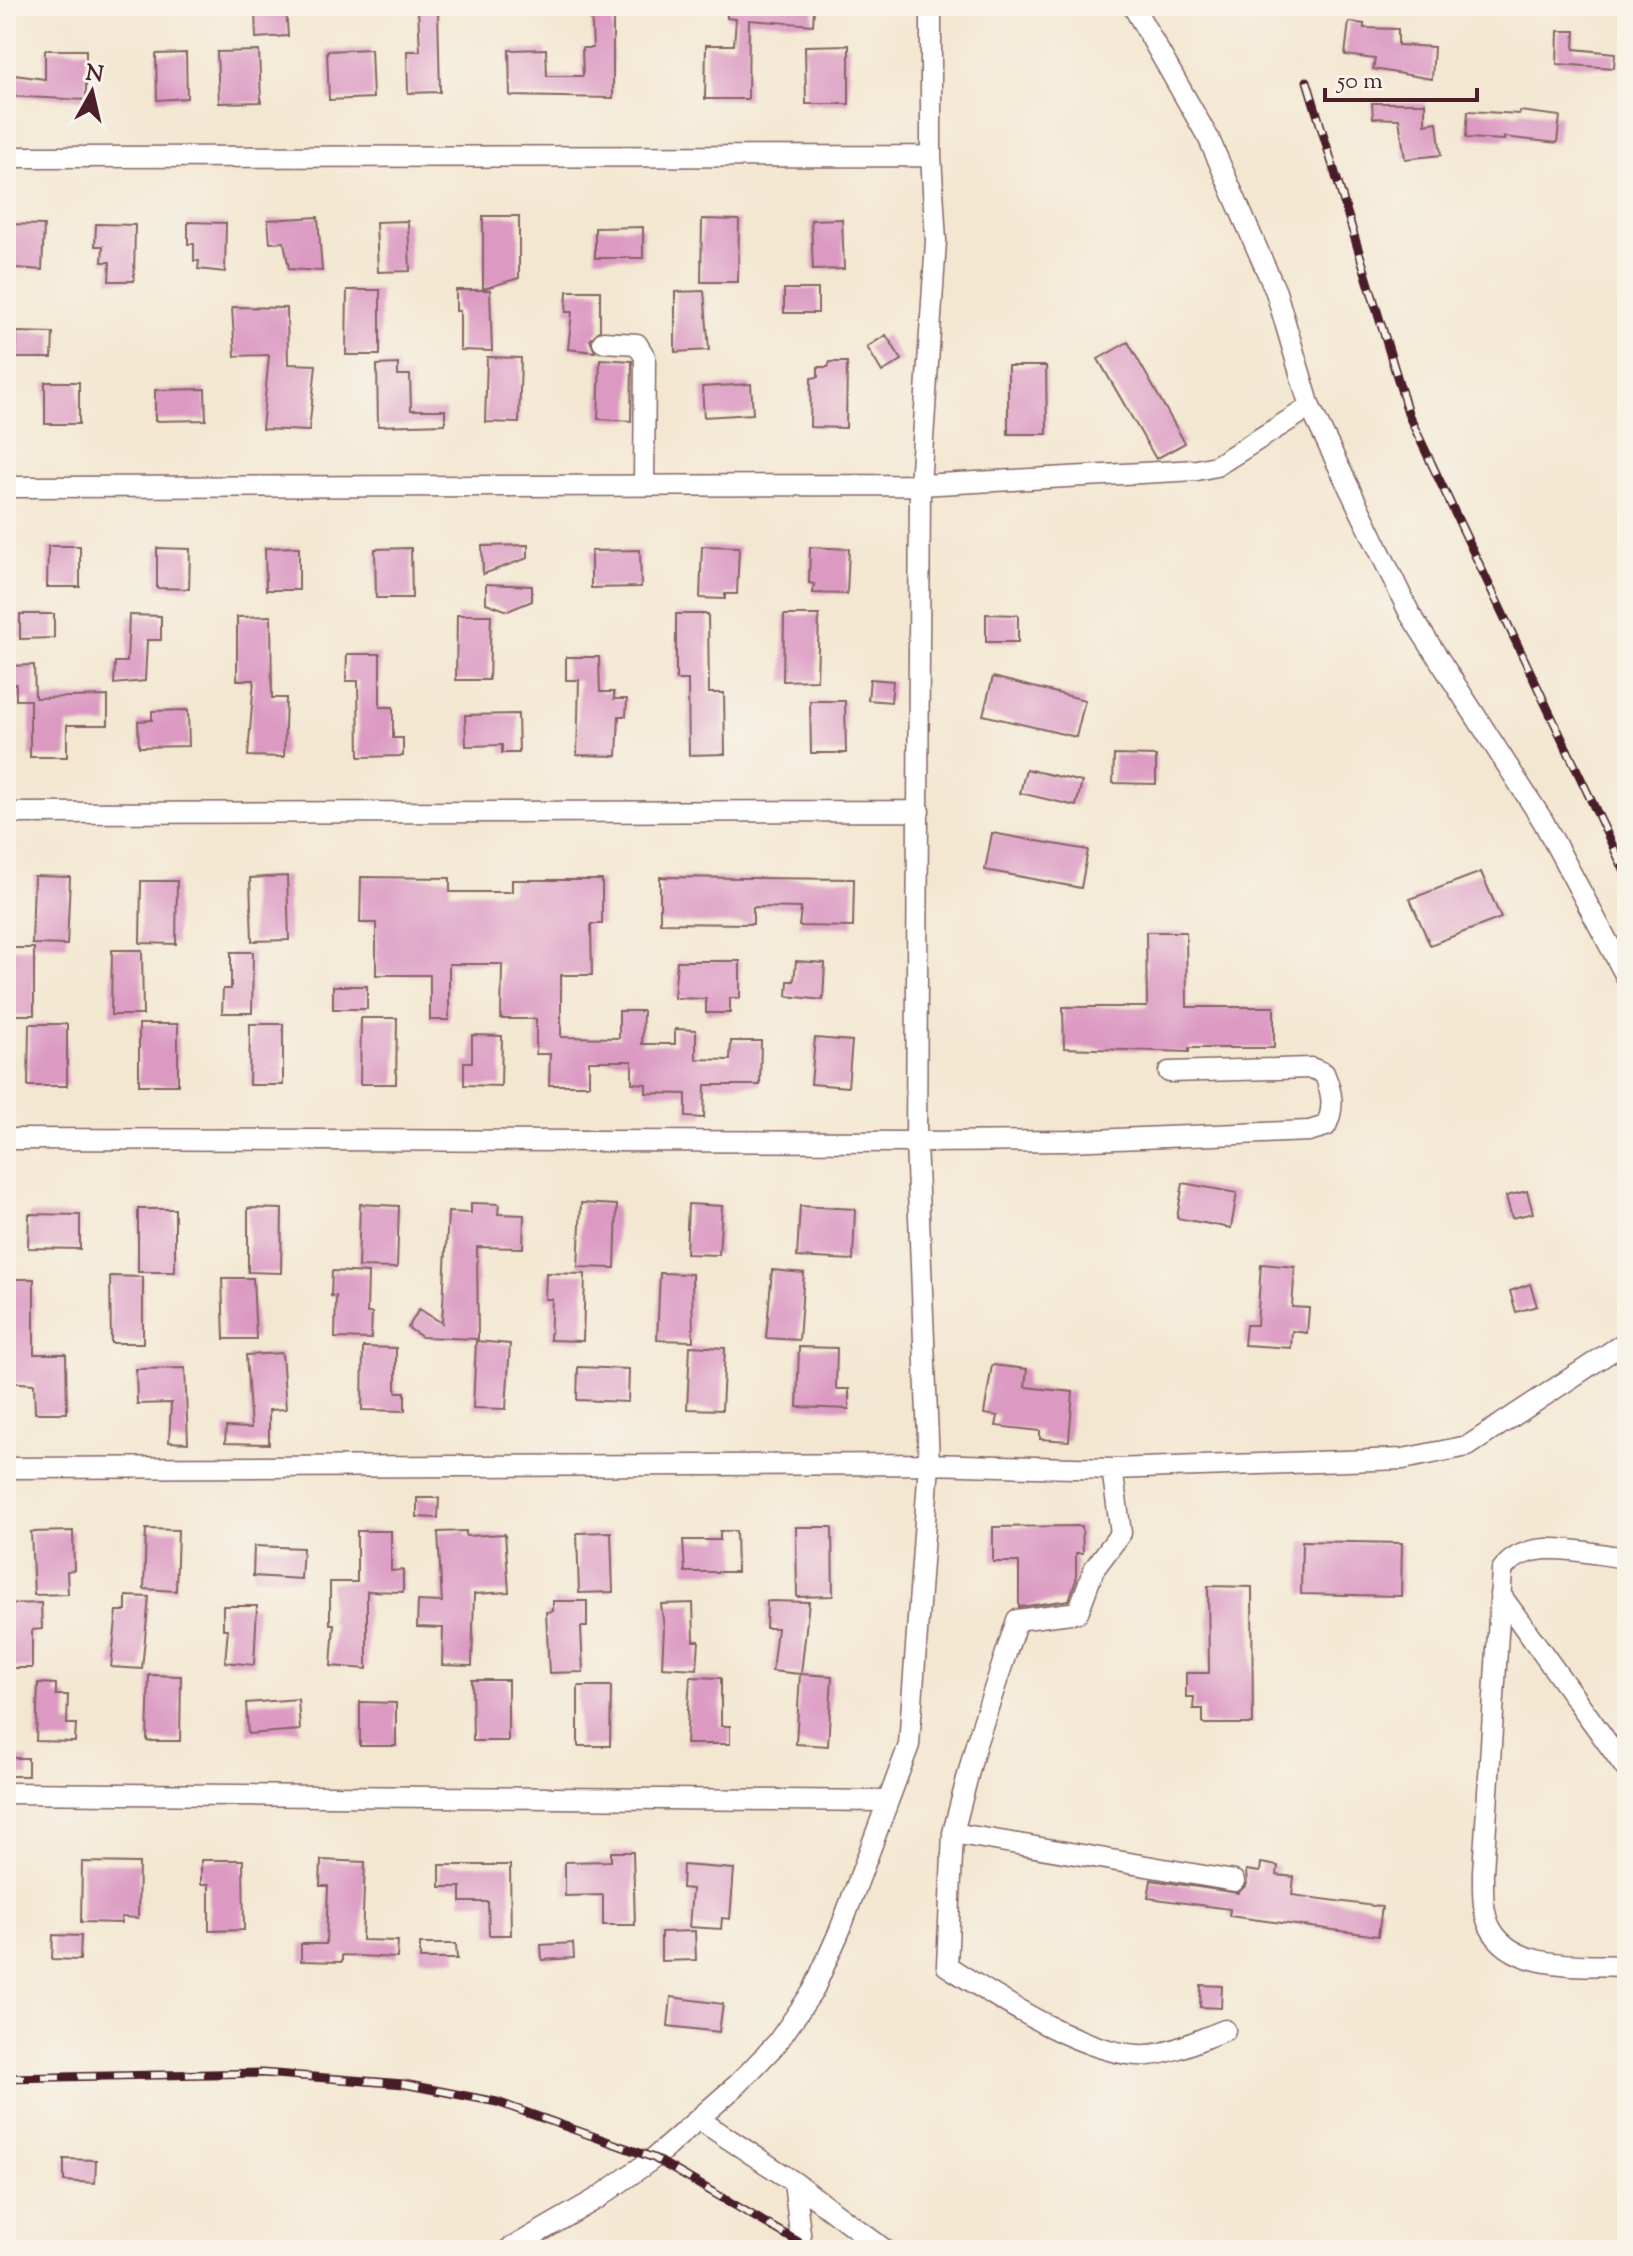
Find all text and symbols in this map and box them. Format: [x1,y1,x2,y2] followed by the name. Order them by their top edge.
[52,52,132,132] north arrow
[1325,52,1477,102] scale bar
[83,58,106,92] text: N
[1335,65,1383,99] text: 50 m

